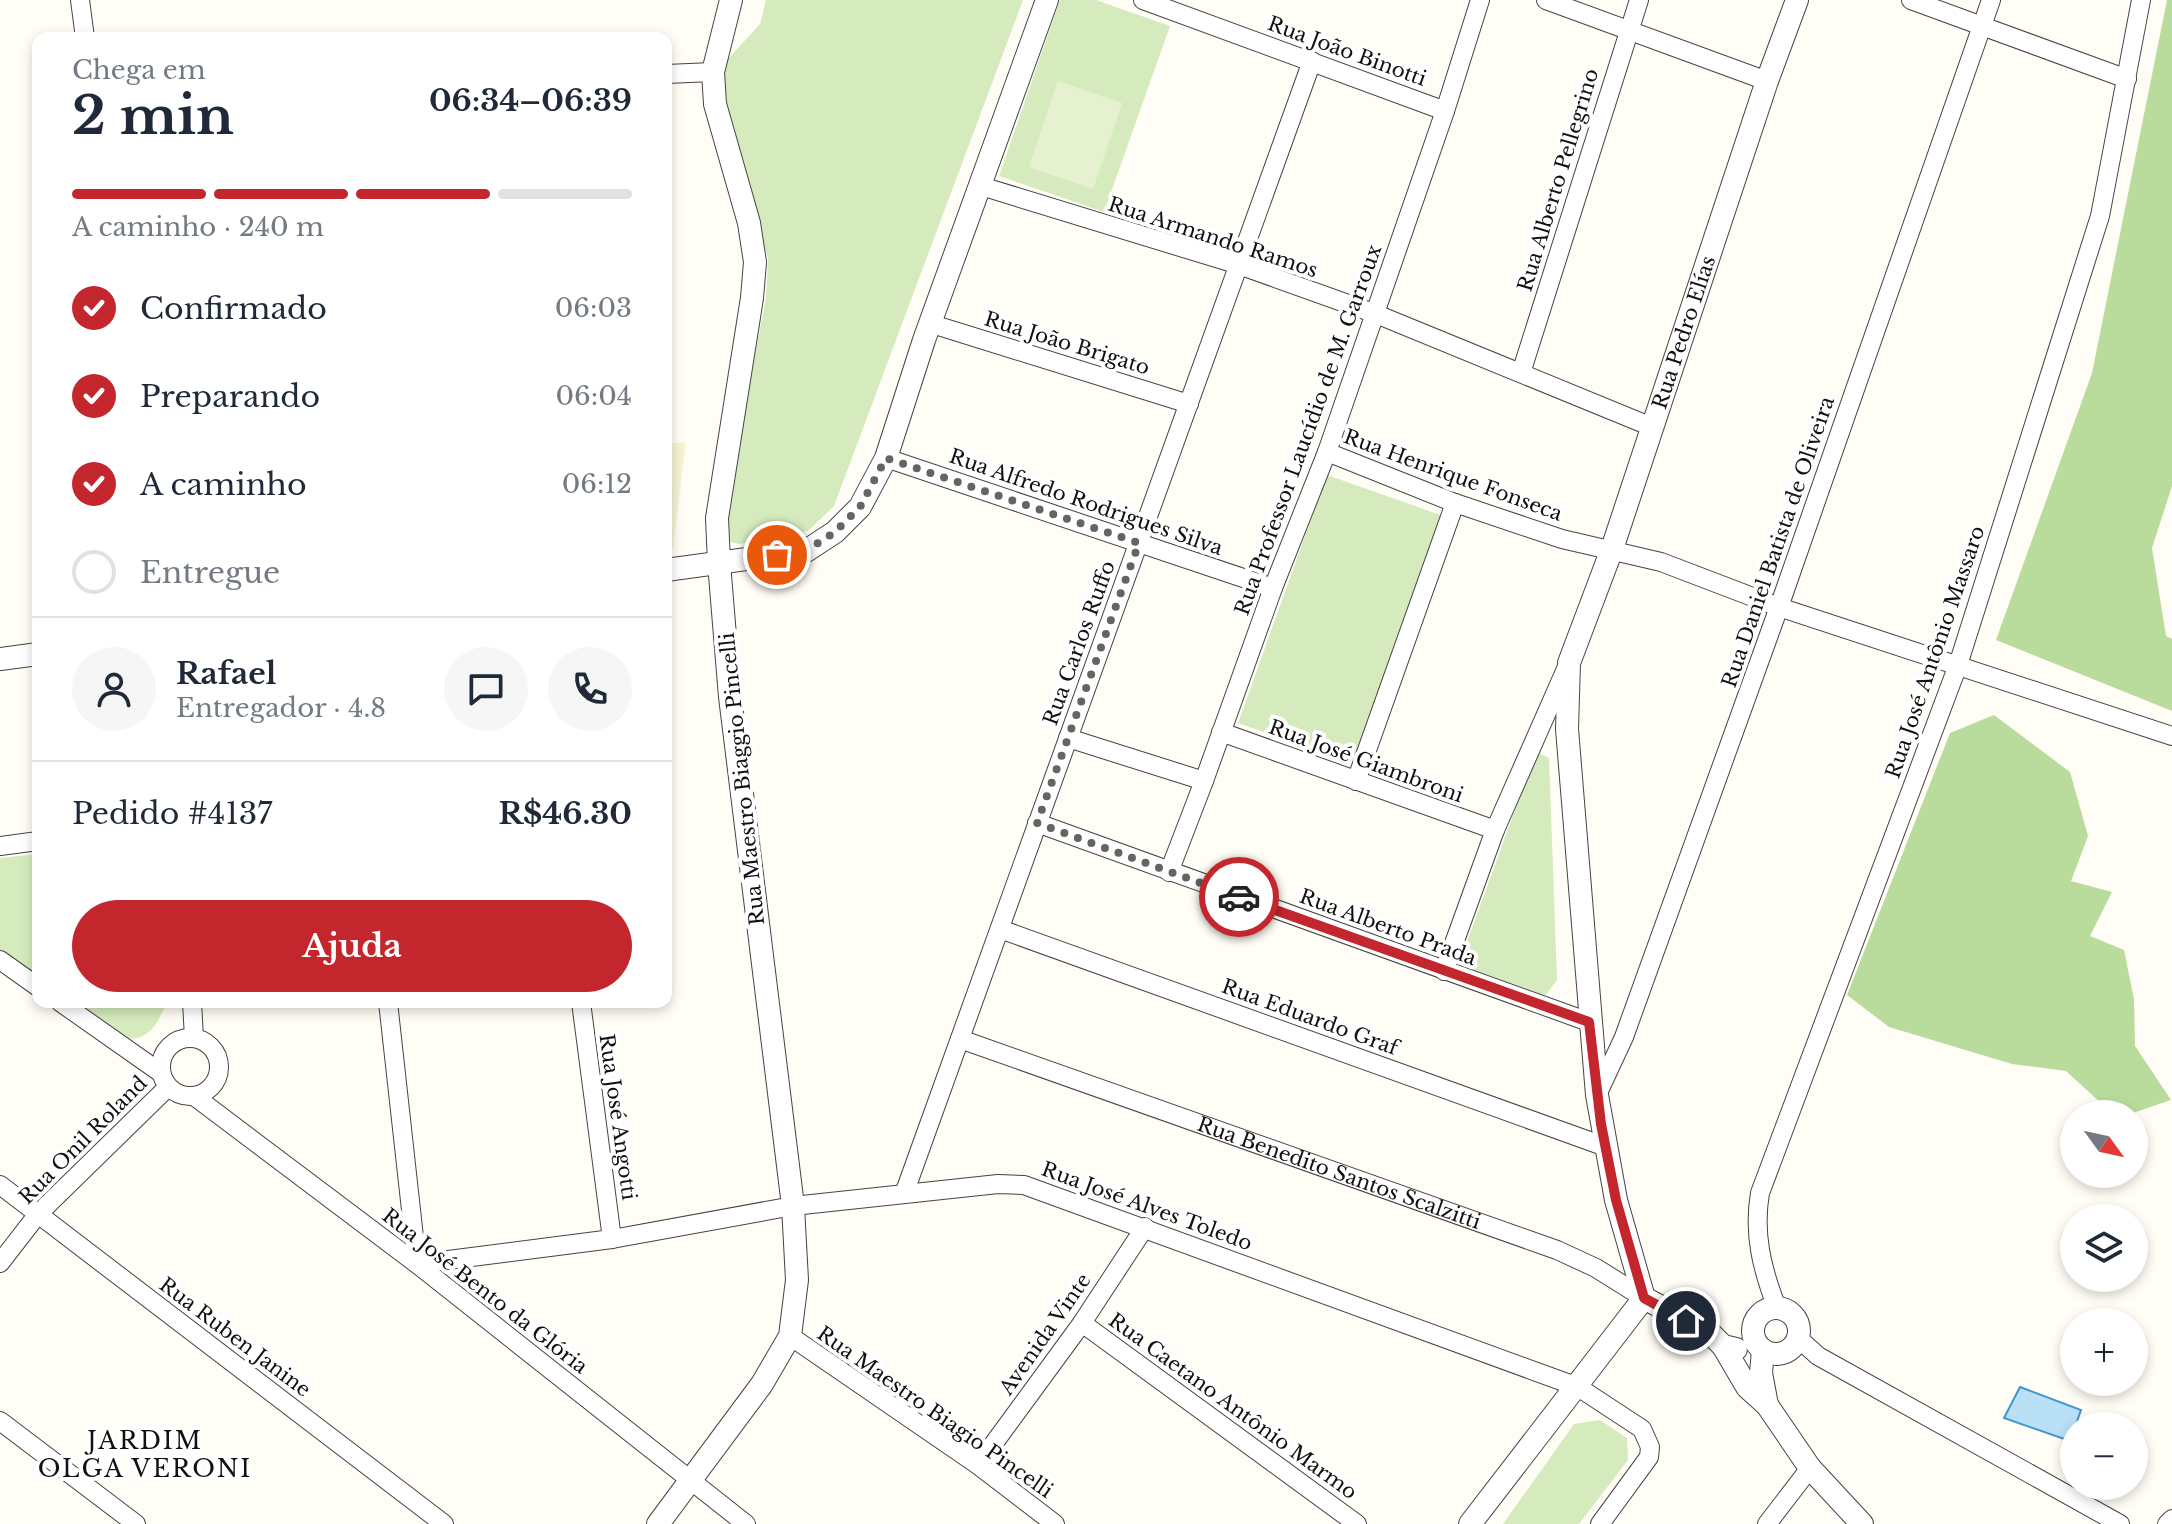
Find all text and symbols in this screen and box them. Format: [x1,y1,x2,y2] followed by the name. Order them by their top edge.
[1264,11,1430,91] street label: Rua João Binotti
[72,54,206,86] text: Chega em
[1513,66,1603,294] street label: Rua Alberto Pellegrino
[429,82,632,119] text: 06:34–06:39
[72,84,234,148] text: 2 min
[1105,192,1321,282] street label: Rua Armando Ramos
[72,211,324,243] text: A caminho · 240 m
[1230,241,1386,619] street label: Rua Professor Laucídio de M. Garroux
[1647,253,1720,412] street label: Rua Pedro Elías
[72,286,116,330] icon: check
[140,290,327,327] text: Confirmado
[555,292,632,324] text: 06:03
[981,306,1153,380] street label: Rua João Brigato
[72,374,116,418] icon: check
[140,378,320,415] text: Preparando
[556,380,632,412] text: 06:04
[1717,393,1839,691] street label: Rua Daniel Batista de Oliveira
[1340,424,1566,526] street label: Rua Henrique Fonseca
[946,444,1227,560] street label: Rua Alfredo Rodrigues Silva
[72,462,116,506] icon: check
[140,466,307,503] text: A caminho
[562,468,632,500] text: 06:12
[743,521,811,589] pin
[1880,523,1990,781] street label: Rua José Antônio Massaro
[755,533,799,577] icon: bag
[140,554,280,591] text: Entregue
[1038,557,1120,729] street label: Rua Carlos Ruffo
[715,631,769,926] street label: Rua Maestro Biaggio Pincelli
[72,647,156,731] button: person
[444,647,528,731] button: chat
[548,647,632,731] button: phone
[176,655,276,692] text: Rafael
[176,692,386,724] text: Entregador · 4.8
[1265,715,1467,807] street label: Rua José Giambroni
[72,795,272,832] text: Pedido #4137
[499,795,632,832] text: R$46.30
[1199,857,1279,937] courier
[1217,875,1261,919] icon: car
[1296,884,1480,970] street label: Rua Alberto Prada
[72,900,632,992] button: Ajuda
[1218,974,1404,1061] street label: Rua Eduardo Graf
[594,1032,642,1202] street label: Rua José Angotti
[14,1071,152,1209] street label: Rua Onil Roland
[2060,1100,2148,1188] north arrow
[2060,1100,2148,1500] map controls
[1194,1112,1484,1234] street label: Rua Benedito Santos Scalzitti
[1038,1157,1256,1255] street label: Rua José Alves Toledo
[378,1203,593,1379] street label: Rua José Bento da Glória
[2060,1204,2148,1292] button: layers
[994,1269,1096,1400] street label: Avenida Vinte
[155,1272,315,1402] street label: Rua Ruben Janine
[1652,1287,1720,1355] pin
[1664,1299,1708,1343] icon: home
[1104,1308,1362,1504] street label: Rua Caetano Antônio Marmo
[2060,1308,2148,1396] button: +
[813,1321,1058,1503] street label: Rua Maestro Biagio Pincelli
[2060,1412,2148,1500] button: −
[38,1426,252,1483] district label: JARDIM OLGA VERONI

